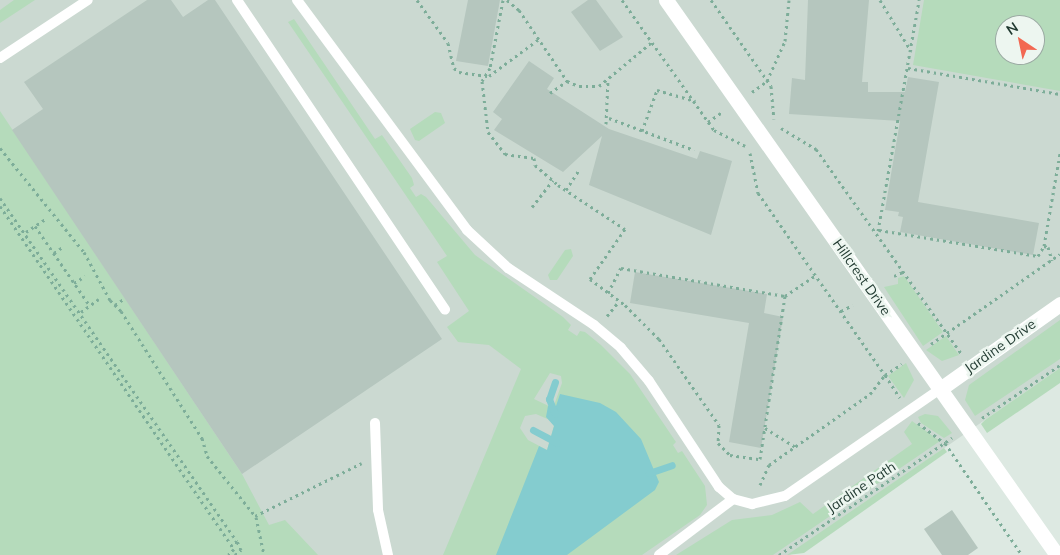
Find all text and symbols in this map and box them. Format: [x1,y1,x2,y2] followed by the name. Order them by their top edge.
[995,15,1045,65] north arrow
[1003,18,1022,39] text: N
[829,236,895,318] street label: Hillcrest Drive
[961,315,1039,377] street label: Jardine Drive
[823,458,899,516] street label: Jardine Path

